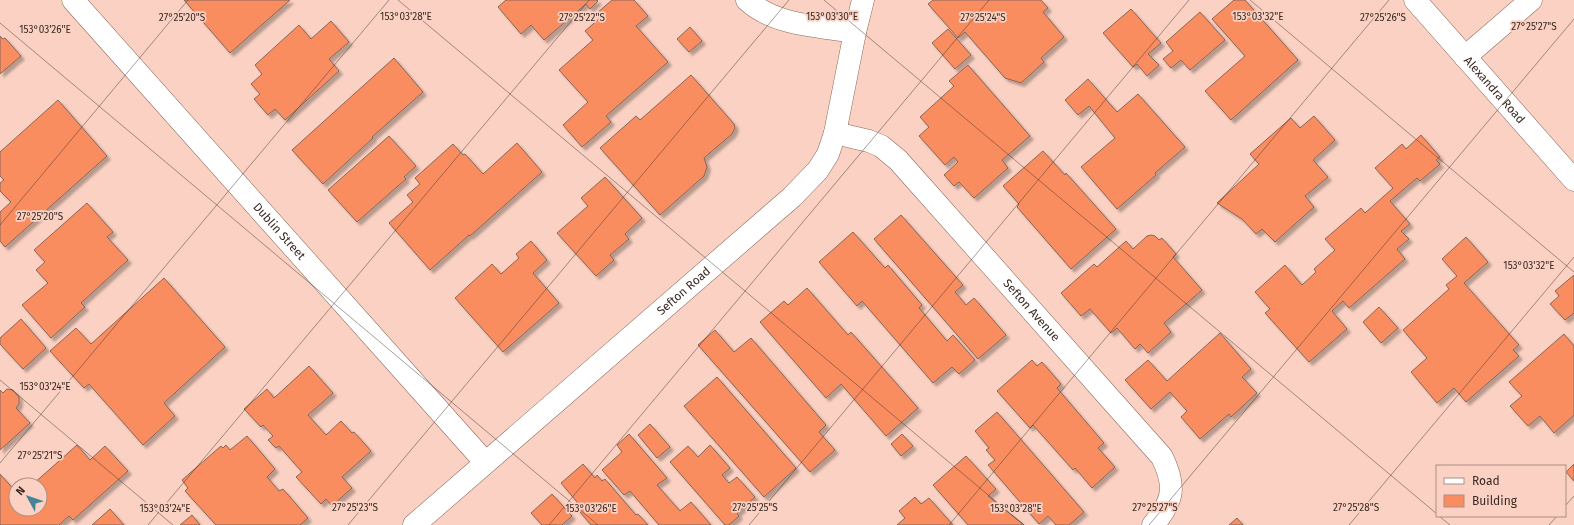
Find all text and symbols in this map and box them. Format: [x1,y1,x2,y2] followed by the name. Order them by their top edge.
[380,11,432,23] text: 153°03'28"E
[806,11,858,23] text: 153°03'30"E
[1232,11,1284,23] text: 153°03'32"E
[159,12,206,24] text: 27°25'20"S
[559,12,605,24] text: 27°25'22"S
[960,12,1006,24] text: 27°25'24"S
[1360,12,1407,24] text: 27°25'26"S
[1511,21,1557,33] text: 27°25'27"S
[19,24,71,36] text: 153°03'26"E
[1461,54,1528,126] street label: Alexandra Road
[250,200,309,263] street label: Dublin Street
[17,211,64,223] text: 27°25'20"S
[1503,260,1555,272] text: 153°03'32"E
[654,264,713,318] street label: Sefton Road
[1000,276,1063,344] street label: Sefton Avenue
[20,381,71,393] text: 153°03'24"E
[18,450,63,462] text: 27°25'21"S
[1436,465,1566,517] legend
[1472,474,1500,488] text: Road
[8,477,48,517] north arrow
[13,484,28,498] text: N
[1472,494,1518,508] text: Building
[332,502,378,514] text: 27°25'23"S
[732,502,778,514] text: 27°25'25"S
[1132,502,1178,514] text: 27°25'27"S
[1333,502,1380,514] text: 27°25'28"S
[140,503,191,515] text: 153°03'24"E
[565,503,617,515] text: 153°03'26"E
[990,503,1042,515] text: 153°03'28"E

